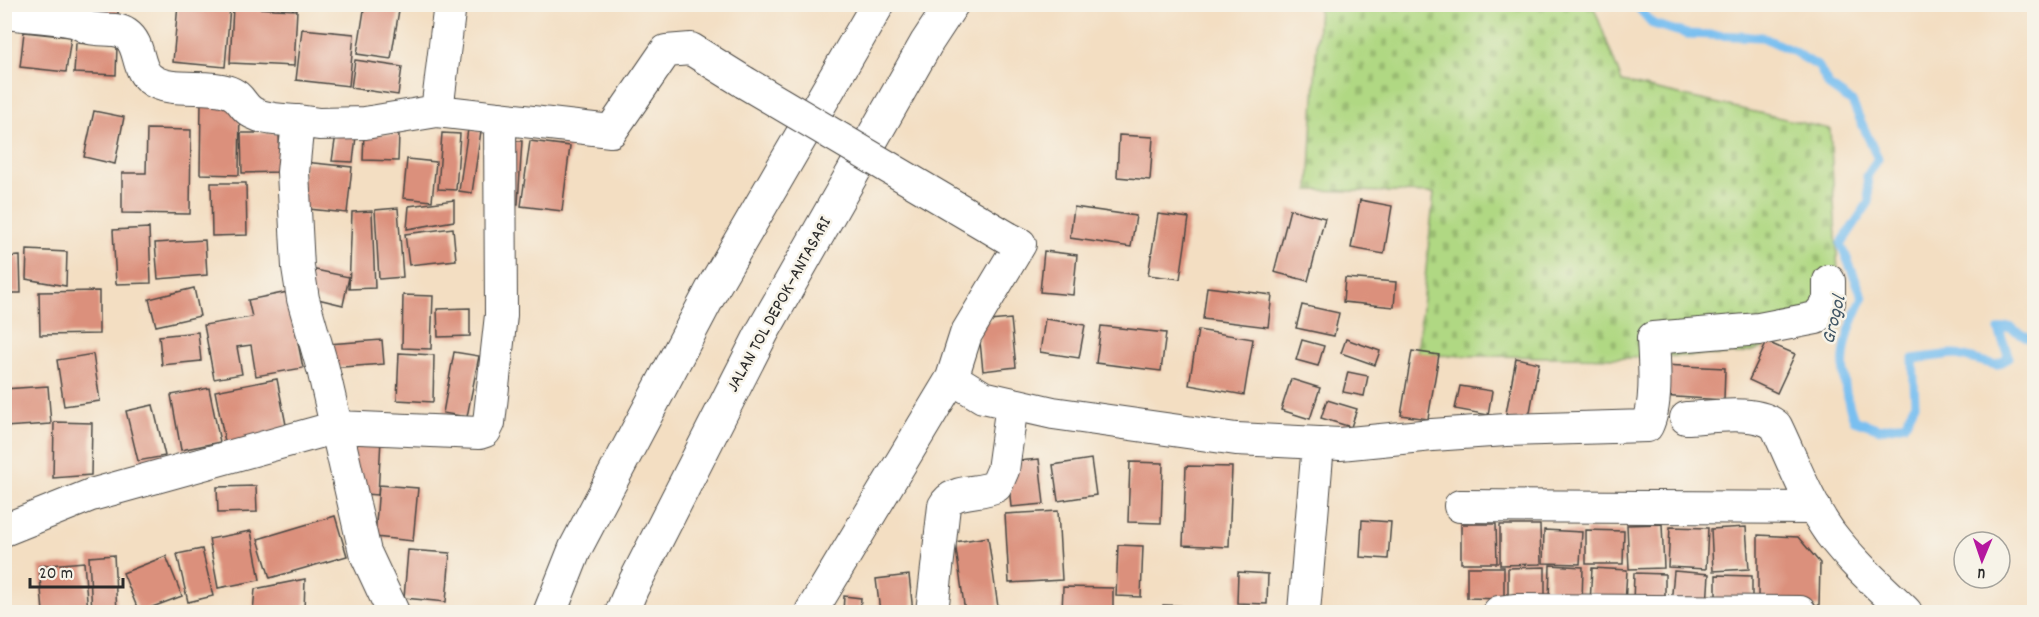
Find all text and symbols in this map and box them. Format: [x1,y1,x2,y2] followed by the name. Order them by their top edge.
[721,213,839,397] street label: JALAN TOL DEPOK–ANTASARI
[1816,291,1855,347] water label: Grogol
[1952,530,2012,590] north arrow
[30,551,123,589] scale bar
[1977,561,1986,584] text: U
[39,562,73,587] text: 20 m

